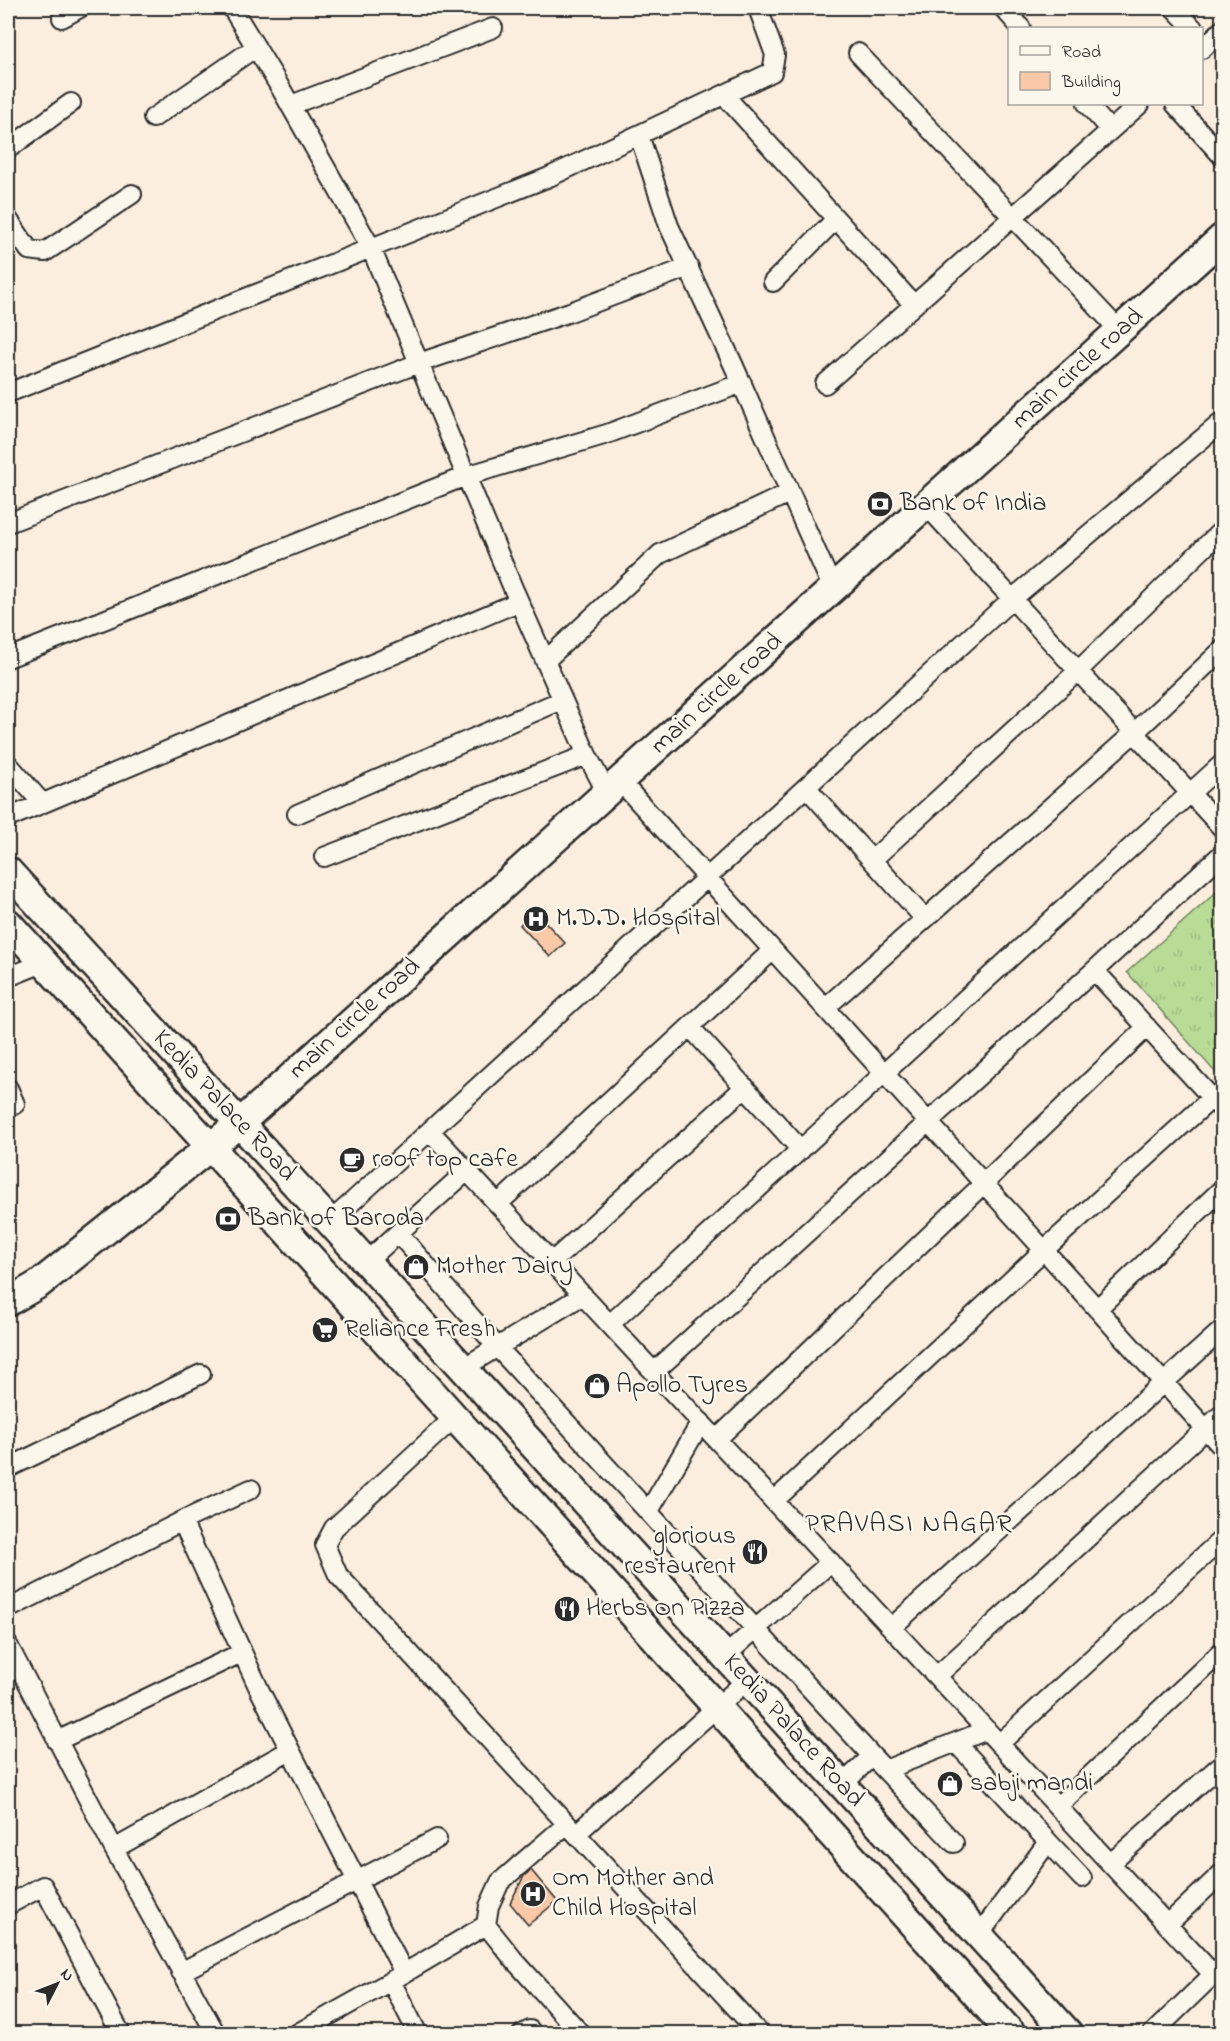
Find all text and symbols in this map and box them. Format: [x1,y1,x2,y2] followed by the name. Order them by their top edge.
[1008,27,1203,105] legend
[1062,40,1101,66] text: Road
[1061,70,1121,97] text: Building
[1003,299,1153,439] street label: main circle road
[899,485,1047,523] place label: Bank of India
[865,489,895,519] bank icon: Bank of India
[642,624,792,764] street label: main circle road
[556,900,720,938] place label: M.D.D. Hospital
[521,904,551,934] hospital icon: M.D.D. Hospital
[280,949,430,1089] street label: main circle road
[143,1021,305,1191] street label: Kedia Palace Road
[372,1141,518,1179] place label: roof top cafe
[337,1145,367,1175] cafe icon: roof top cafe
[247,1200,424,1238] place label: Bank of Baroda
[213,1204,243,1234] bank icon: Bank of Baroda
[436,1248,573,1286] place label: Mother Dairy
[401,1252,431,1282] shop icon: Mother Dairy
[344,1311,496,1349] place label: Reliance Fresh
[310,1315,340,1345] supermarket icon: Reliance Fresh
[616,1367,748,1405] place label: Apollo Tyres
[582,1371,612,1401] shop icon: Apollo Tyres
[805,1505,1013,1544] district label: PRAVASI NAGAR
[624,1518,736,1586] place label: glorious restaurent
[740,1537,770,1567] restaurant icon: glorious restaurent
[586,1590,745,1628] place label: Herbs On Pizza
[552,1594,582,1624] restaurant icon: Herbs On Pizza
[713,1645,873,1817] street label: Kedia Palace Road
[970,1765,1093,1803] place label: sabji mandi
[935,1769,965,1799] shop icon: sabji mandi
[552,1860,714,1928] place label: Om Mother and Child Hospital
[518,1879,548,1909] hospital icon: Om Mother and Child Hospital
[27,1954,87,2014] north arrow
[54,1963,79,1987] text: N

